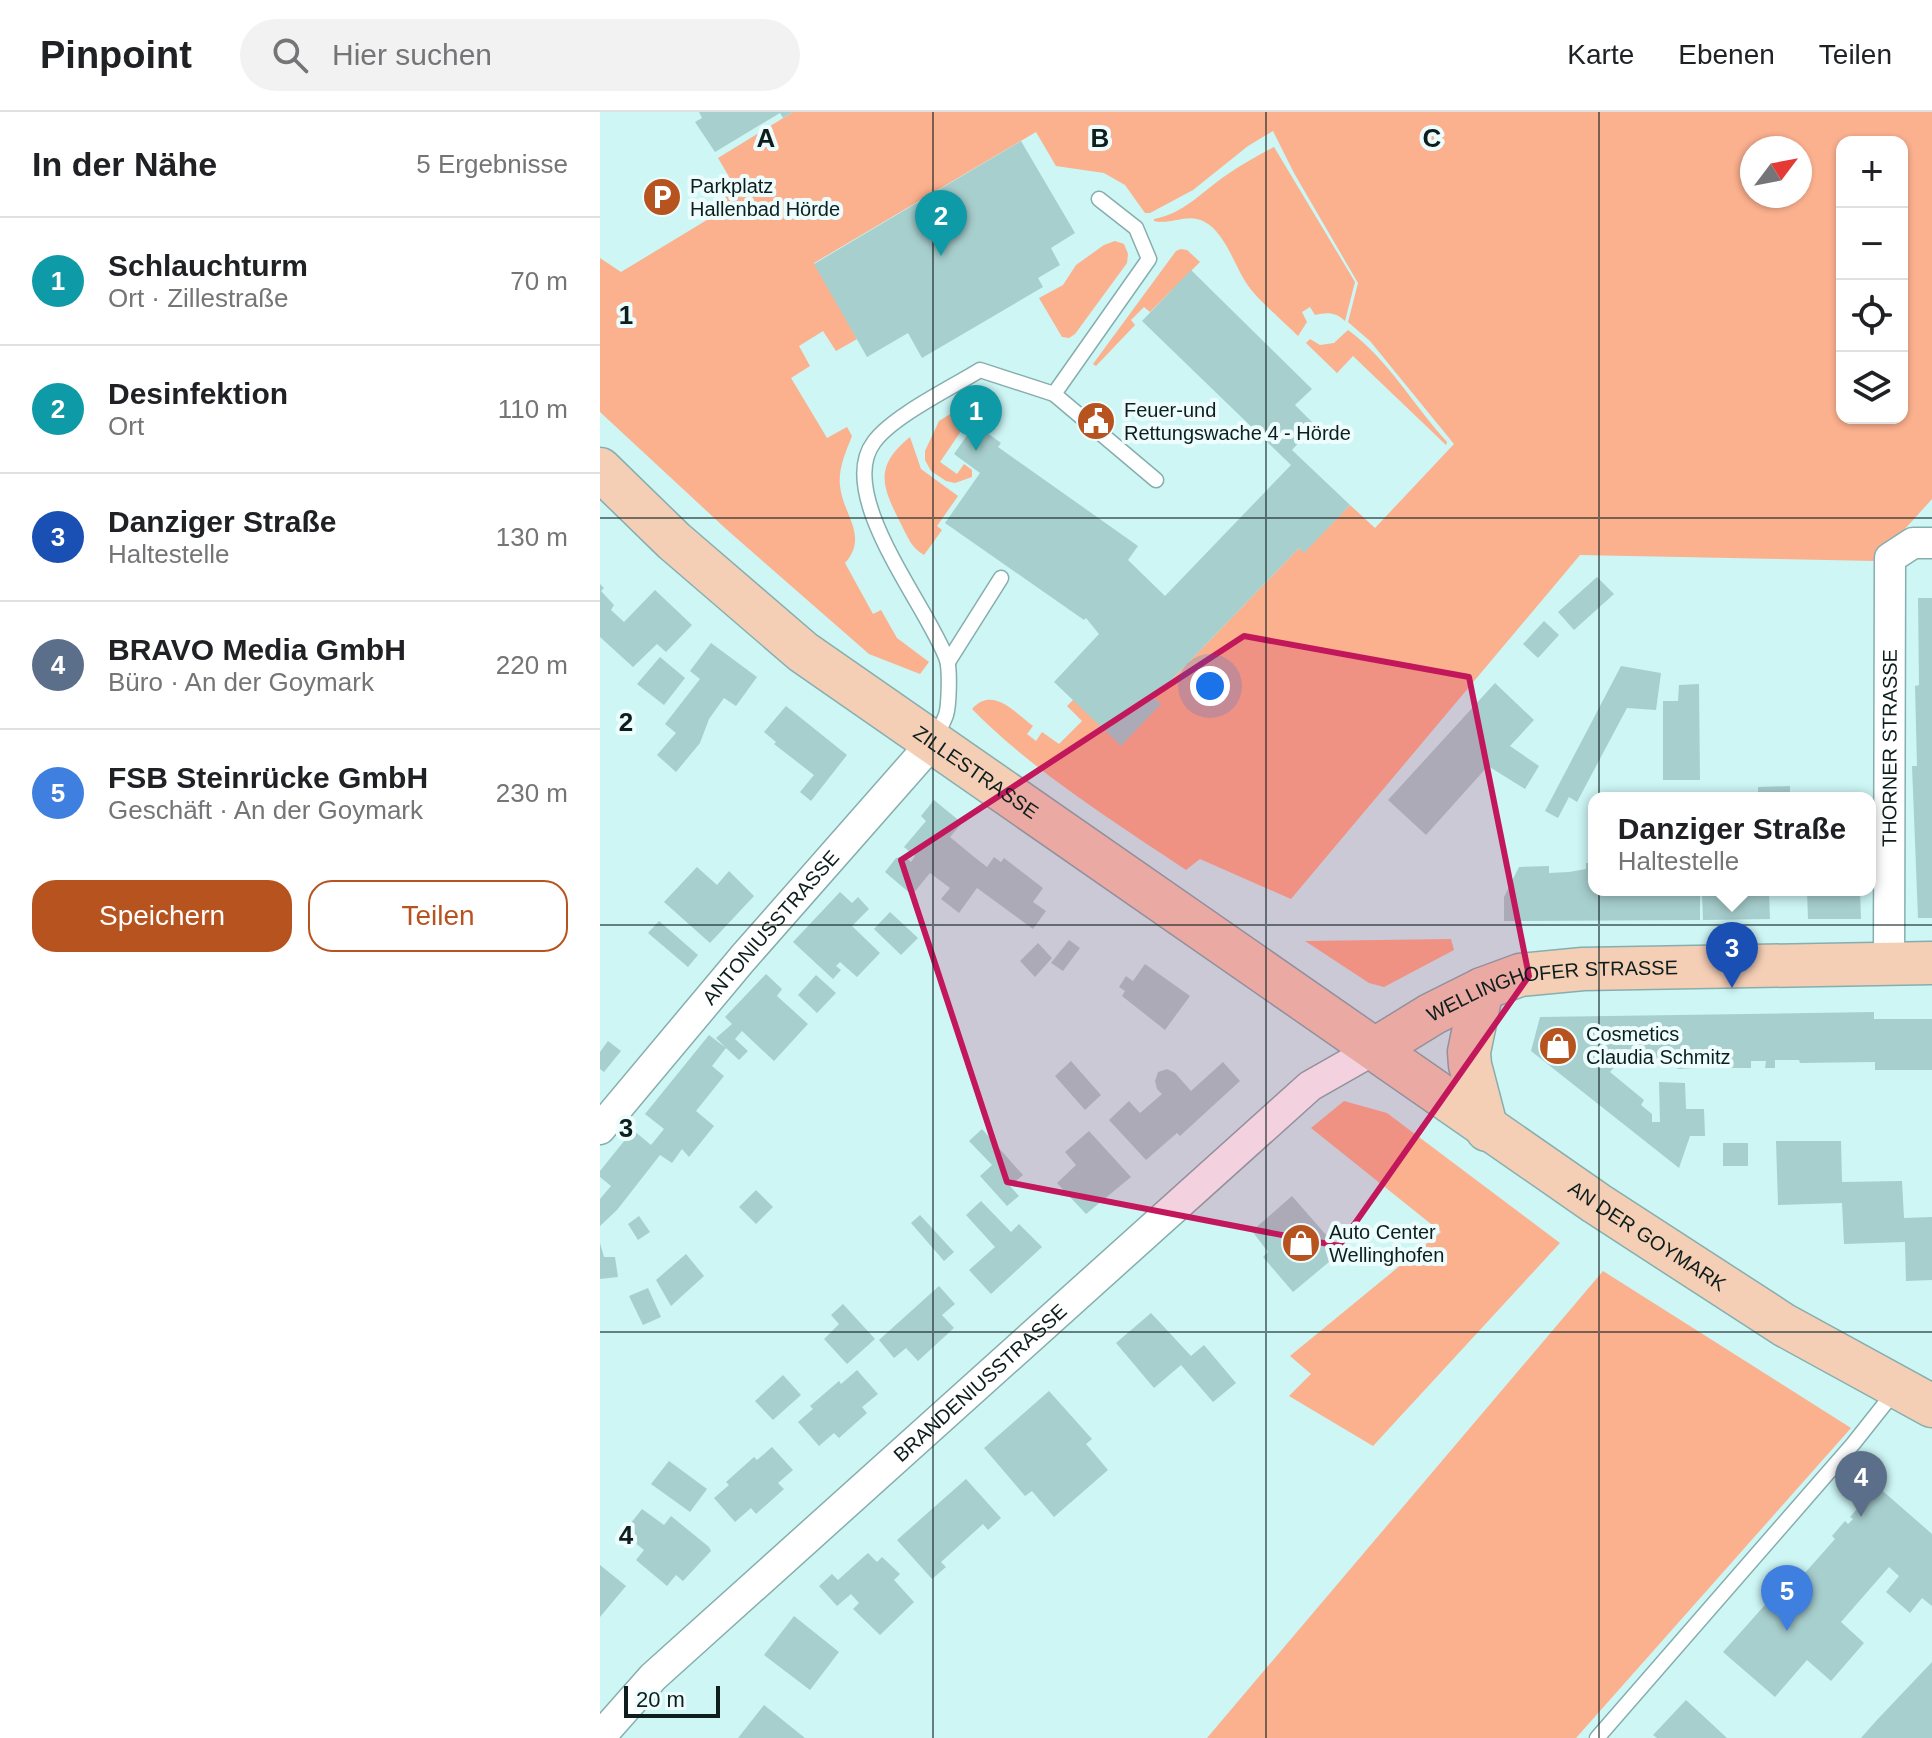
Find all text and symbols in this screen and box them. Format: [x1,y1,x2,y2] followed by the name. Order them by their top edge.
[240,19,800,91] search box
[268,33,312,77] icon: search
[40,34,192,76] text: Pinpoint
[332,38,492,71] text: Hier suchen
[1567,39,1634,70] text: Karte
[1678,39,1775,70] text: Ebenen
[1819,39,1892,70] text: Teilen
[757,123,776,153] text: A
[1091,123,1109,153] text: B
[1423,123,1442,153] text: C
[1740,136,1812,208] north arrow
[1836,136,1908,424] map controls
[1836,136,1908,208] button: +
[32,145,217,183] text: In der Nähe
[416,149,568,179] text: 5 Ergebnisse
[690,175,840,220] place label: Parkplatz Hallenbad Hörde
[641,176,683,218] parking icon: Parkplatz Hallenbad Hörde
[915,190,967,256] pin: 2
[1836,208,1908,280] button: −
[108,249,308,282] text: Schlauchturm
[51,266,65,296] text: 1
[510,266,568,296] text: 70 m
[1836,280,1908,352] button: locate
[108,283,289,313] text: Ort · Zillestraße
[619,300,633,330] text: 1
[1836,352,1908,424] button: layers
[108,377,288,410] text: Desinfektion
[950,385,1002,451] pin: 1
[51,394,65,424] text: 2
[498,394,568,424] text: 110 m
[1124,399,1351,444] place label: Feuer-und Rettungswache 4 - Hörde
[1075,400,1117,442] public building icon: Feuer-und Rettungswache 4 - Hörde
[108,411,144,441] text: Ort
[108,505,336,538] text: Danziger Straße
[51,522,65,552] text: 3
[496,522,568,552] text: 130 m
[108,539,229,569] text: Haltestelle
[108,633,406,666] text: BRAVO Media GmbH
[1878,649,1901,847] street label: THORNER STRASSE
[51,650,65,680] text: 4
[496,650,568,680] text: 220 m
[1190,666,1230,706] your location
[108,667,374,697] text: Büro · An der Goymark
[619,707,633,737] text: 2
[909,721,1042,823] street label: ZILLESTRASSE
[108,761,428,794] text: FSB Steinrücke GmbH
[51,778,65,808] text: 5
[496,778,568,808] text: 230 m
[1588,792,1876,896] popup
[108,795,423,825] text: Geschäft · An der Goymark
[1618,812,1846,845] text: Danziger Straße
[698,846,843,1009] street label: ANTONIUSSTRASSE
[1618,846,1739,876] text: Haltestelle
[32,880,292,952] button: Speichern
[308,880,568,952] button: Teilen
[1706,922,1758,988] pin: 3
[1423,956,1678,1026] street label: WELLINGHOFER STRASSE
[1586,1023,1731,1068] place label: Cosmetics Claudia Schmitz
[1537,1025,1579,1067] shop icon: Cosmetics Claudia Schmitz
[619,1113,633,1143] text: 3
[1564,1176,1731,1296] street label: AN DER GOYMARK
[1329,1221,1444,1266] place label: Auto Center Wellinghofen
[1280,1222,1322,1264] shop icon: Auto Center Wellinghofen
[889,1299,1071,1466] street label: BRANDENIUSSTRASSE
[1835,1451,1887,1517] pin: 4
[619,1520,634,1550] text: 4
[1761,1565,1813,1631] pin: 5
[624,1682,720,1718] scale bar
[636,1687,685,1712] text: 20 m

